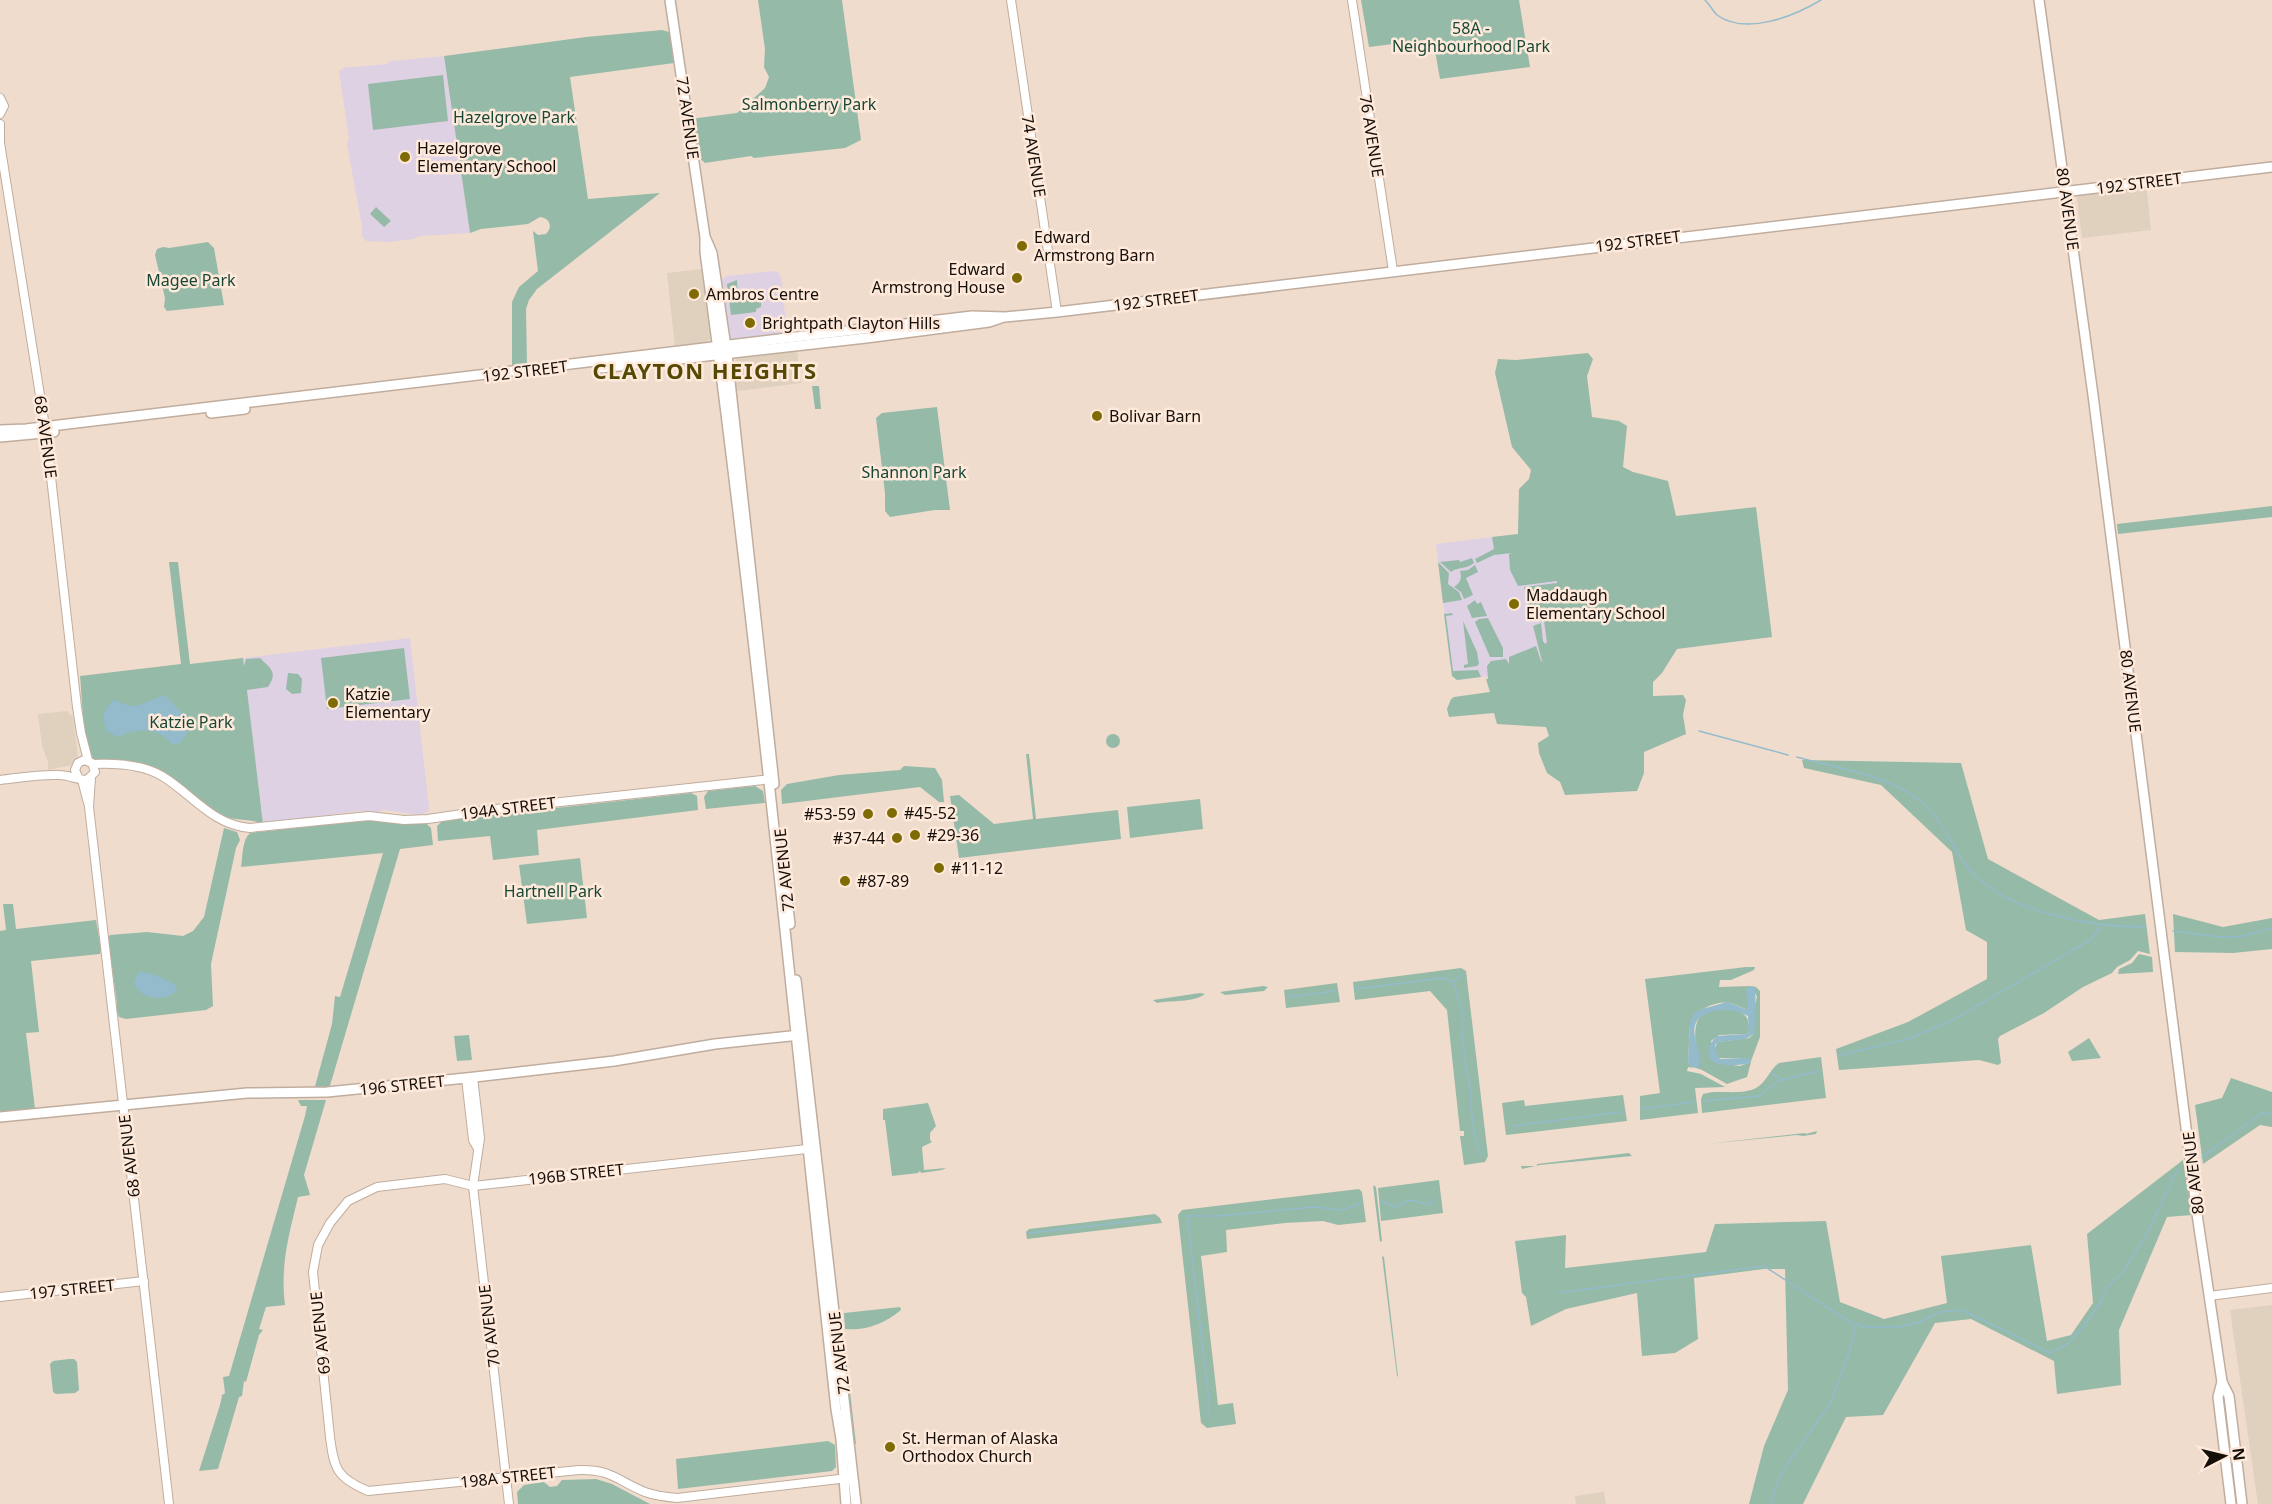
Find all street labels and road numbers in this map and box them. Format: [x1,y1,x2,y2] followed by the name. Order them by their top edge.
[671,75,705,161] street label: 72 AVENUE
[1355,93,1389,179] street label: 76 AVENUE
[1017,113,1051,199] street label: 74 AVENUE
[2051,166,2085,252] street label: 80 AVENUE
[2095,167,2183,199] street label: 192 STREET
[1594,225,1682,257] street label: 192 STREET
[1112,284,1200,316] street label: 192 STREET
[481,355,569,387] street label: 192 STREET
[29,394,63,480] street label: 68 AVENUE
[2115,648,2147,734] street label: 80 AVENUE
[459,791,557,825] street label: 194A STREET
[769,827,799,913] street label: 72 AVENUE
[358,1070,446,1100] street label: 196 STREET
[113,1113,145,1199] street label: 68 AVENUE
[2177,1130,2209,1216] street label: 80 AVENUE
[527,1158,625,1190] street label: 196B STREET
[28,1274,116,1304] street label: 197 STREET
[473,1283,505,1369] street label: 70 AVENUE
[305,1290,335,1376] street label: 69 AVENUE
[823,1310,855,1396] street label: 72 AVENUE
[459,1461,557,1493] street label: 198A STREET

